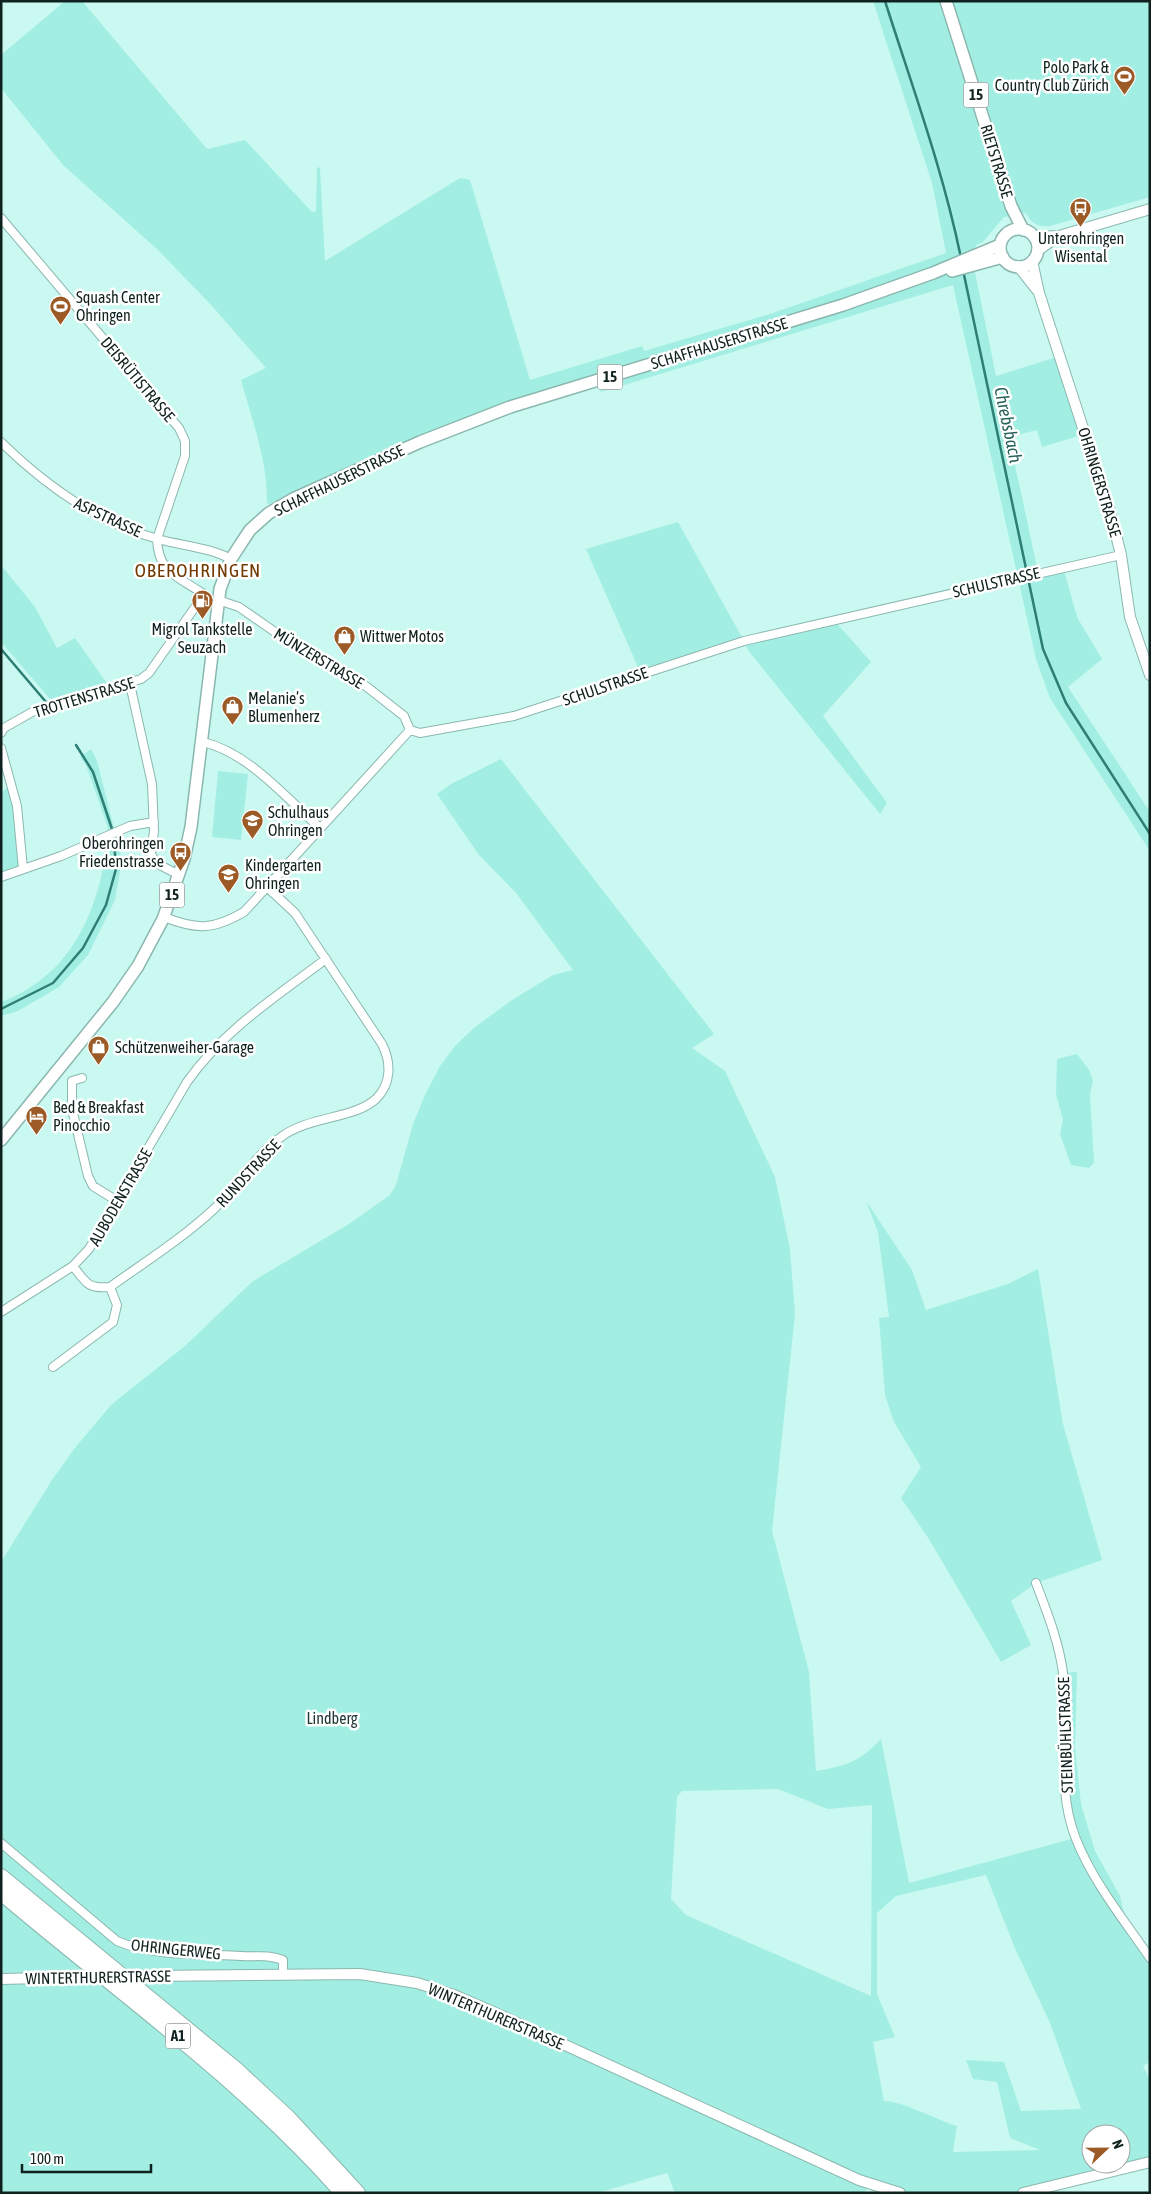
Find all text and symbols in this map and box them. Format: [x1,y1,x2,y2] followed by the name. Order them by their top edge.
[995,58,1110,95] place label: Polo Park & Country Club Zürich
[1113,64,1137,95] sports icon: Polo Park & Country Club Zürich
[964,82,988,108] road number: 15
[977,122,1017,200] street label: RIETSTRASSE
[1069,197,1093,228] bus stop icon: Unterohringen Wisental
[1038,229,1124,265] place label: Unterohringen Wisental
[76,288,160,325] place label: Squash Center Ohringen
[48,294,72,325] sports icon: Squash Center Ohringen
[649,314,790,372] street label: SCHAFFHAUSERSTRASSE
[97,333,179,425] street label: DEISRÜTISTRASSE
[598,364,622,390] road number: 15
[990,385,1027,465] water label: Chrebsbach
[1075,425,1125,539] street label: OHRINGERSTRASSE
[271,441,407,519] street label: SCHAFFHAUSERSTRASSE
[71,494,145,540] street label: ASPSTRASSE
[135,559,261,581] district label: OBEROHRINGEN
[951,563,1041,601] street label: SCHULSTRASSE
[190,588,214,619] fuel station icon: Migrol Tankstelle Seuzach
[151,620,253,656] place label: Migrol Tankstelle Seuzach
[271,624,367,692] street label: MÜNZERSTRASSE
[332,624,356,655] shop icon: Wittwer Motos
[360,627,444,645] place label: Wittwer Motos
[560,663,650,709] street label: SCHULSTRASSE
[32,673,137,721] street label: TROTTENSTRASSE
[248,689,320,725] place label: Melanie’s Blumenherz
[220,695,244,726] shop icon: Melanie’s Blumenherz
[268,803,329,840] place label: Schulhaus Ohringen
[240,809,264,840] school or university icon: Schulhaus Ohringen
[79,834,164,870] place label: Oberohringen Friedenstrasse
[168,840,192,871] bus stop icon: Oberohringen Friedenstrasse
[245,856,321,893] place label: Kindergarten Ohringen
[217,862,241,893] school or university icon: Kindergarten Ohringen
[160,882,184,908] road number: 15
[87,1035,111,1066] shop icon: Schützenweiher-Garage
[115,1038,254,1057] place label: Schützenweiher-Garage
[53,1098,145,1134] place label: Bed & Breakfast Pinocchio
[25,1104,49,1135] hotel icon: Bed & Breakfast Pinocchio
[212,1135,284,1210] street label: RUNDSTRASSE
[85,1145,155,1249] street label: AUBODENSTRASSE
[1054,1676,1076,1793] street label: STEINBÜHLSTRASSE
[306,1709,358,1728] park label: Lindberg
[130,1935,222,1963] street label: OHRINGERWEG
[25,1967,171,1987] street label: WINTERTHURERSTRASSE
[426,1979,567,2053] street label: WINTERTHURERSTRASSE
[166,2024,190,2048] road number: A1
[1081,2124,1131,2174] north arrow
[1109,2137,1127,2151] text: N
[22,2142,151,2174] scale bar
[30,2150,64,2167] text: 100 m

